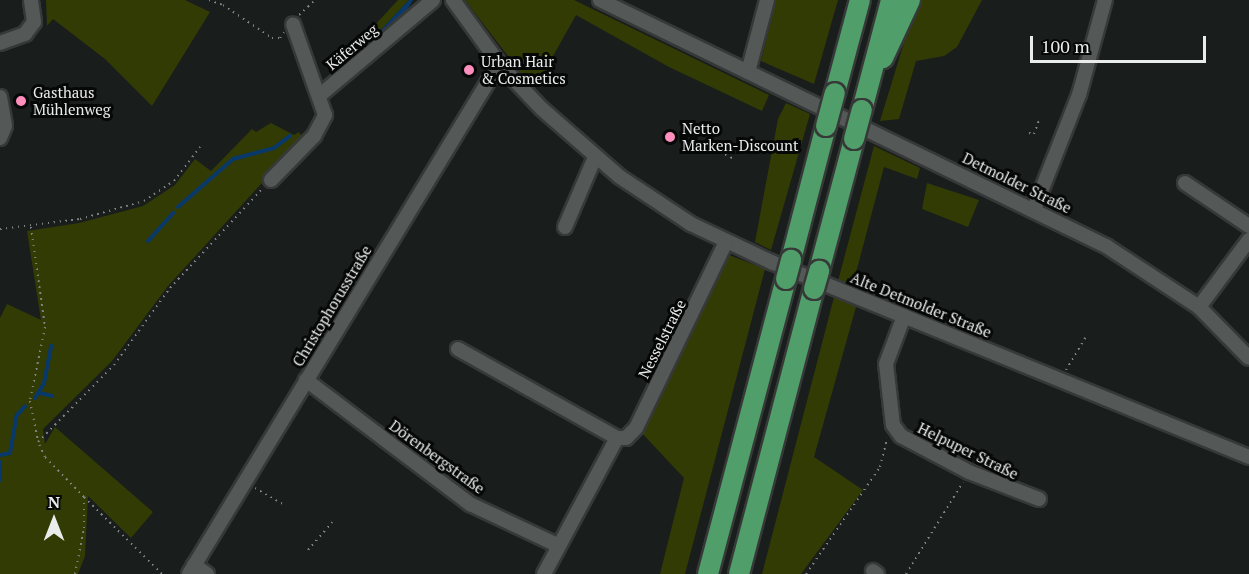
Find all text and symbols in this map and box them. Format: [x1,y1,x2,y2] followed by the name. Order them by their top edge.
[323,20,381,74] street label: Käferweg
[1033,24,1208,62] scale bar
[1041,34,1090,58] text: 100 m
[481,52,566,87] place label: Urban Hair & Cosmetics
[462,63,476,77] marker: Urban Hair & Cosmetics
[33,83,111,118] place label: Gasthaus Mühlenweg
[14,94,28,108] marker: Gasthaus Mühlenweg
[682,119,798,154] place label: Netto Marken-Discount
[663,130,677,144] marker: Netto Marken-Discount
[960,149,1074,217] street label: Detmolder Straße
[289,242,375,370] street label: Christophorusstraße
[848,268,994,342] street label: Alte Detmolder Straße
[634,297,690,381] street label: Nesselstraße
[386,417,488,497] street label: Dörenbergstraße
[915,419,1021,483] street label: Helpuper Straße
[24,490,84,550] north arrow
[48,491,60,513] text: N

